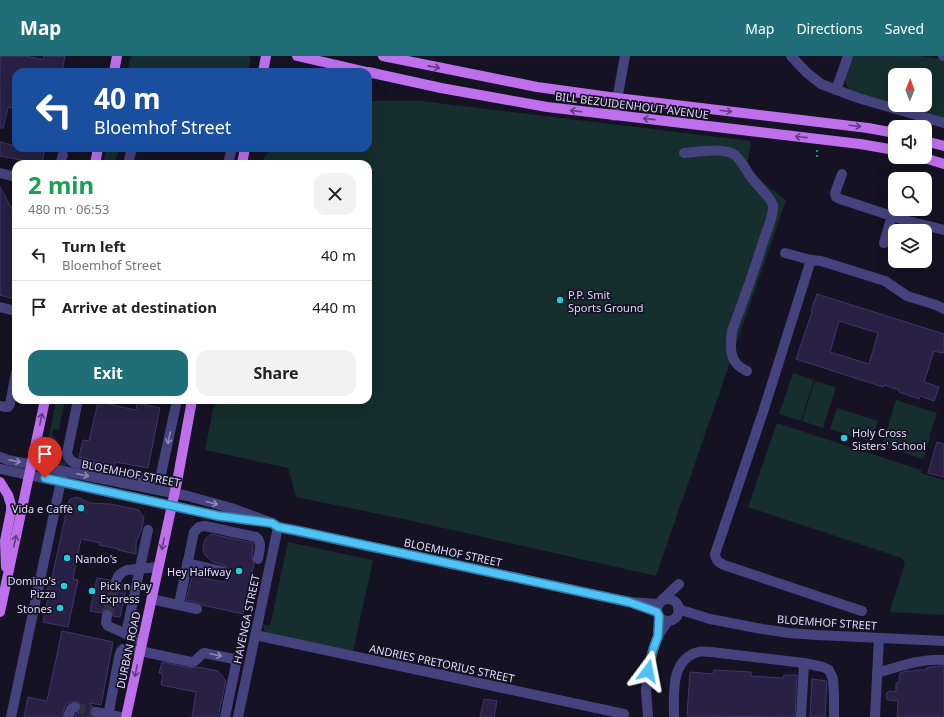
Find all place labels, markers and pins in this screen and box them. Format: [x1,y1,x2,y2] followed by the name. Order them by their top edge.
[568,287,643,315] place label: P.P. Smit Sports Ground
[555,295,565,305] marker: P.P. Smit Sports Ground
[852,425,926,453] place label: Holy Cross Sisters' School
[839,433,849,443] marker: Holy Cross Sisters' School
[28,437,62,478] pin
[12,501,73,516] place label: Vida e Caffè
[76,503,86,513] marker: Vida e Caffè
[75,551,117,566] place label: Nando's
[62,553,72,563] marker: Nando's
[167,564,231,579] place label: Hey Halfway
[234,566,244,576] marker: Hey Halfway
[7,573,56,601] place label: Domino's Pizza
[100,578,152,606] place label: Pick n Pay Express
[59,581,69,591] marker: Domino's Pizza
[87,586,97,596] marker: Pick n Pay Express
[17,601,52,616] place label: Stones
[55,603,65,613] marker: Stones

